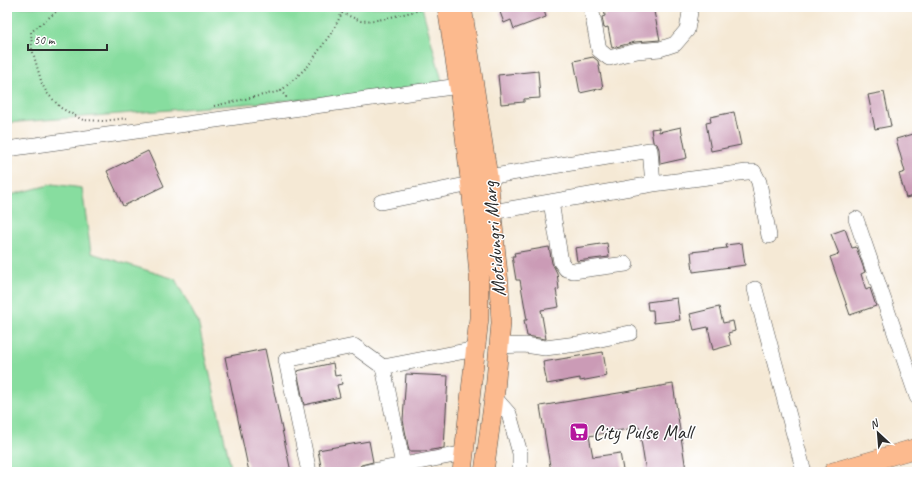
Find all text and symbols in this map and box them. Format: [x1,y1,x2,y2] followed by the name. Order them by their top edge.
[28,26,107,52] scale bar
[34,32,56,48] text: 50 m
[476,179,511,298] street label: Motidungri Marg
[858,413,898,453] north arrow
[867,415,882,432] text: N
[593,420,696,445] place label: City Pulse Mall
[568,421,590,443] supermarket icon: City Pulse Mall

